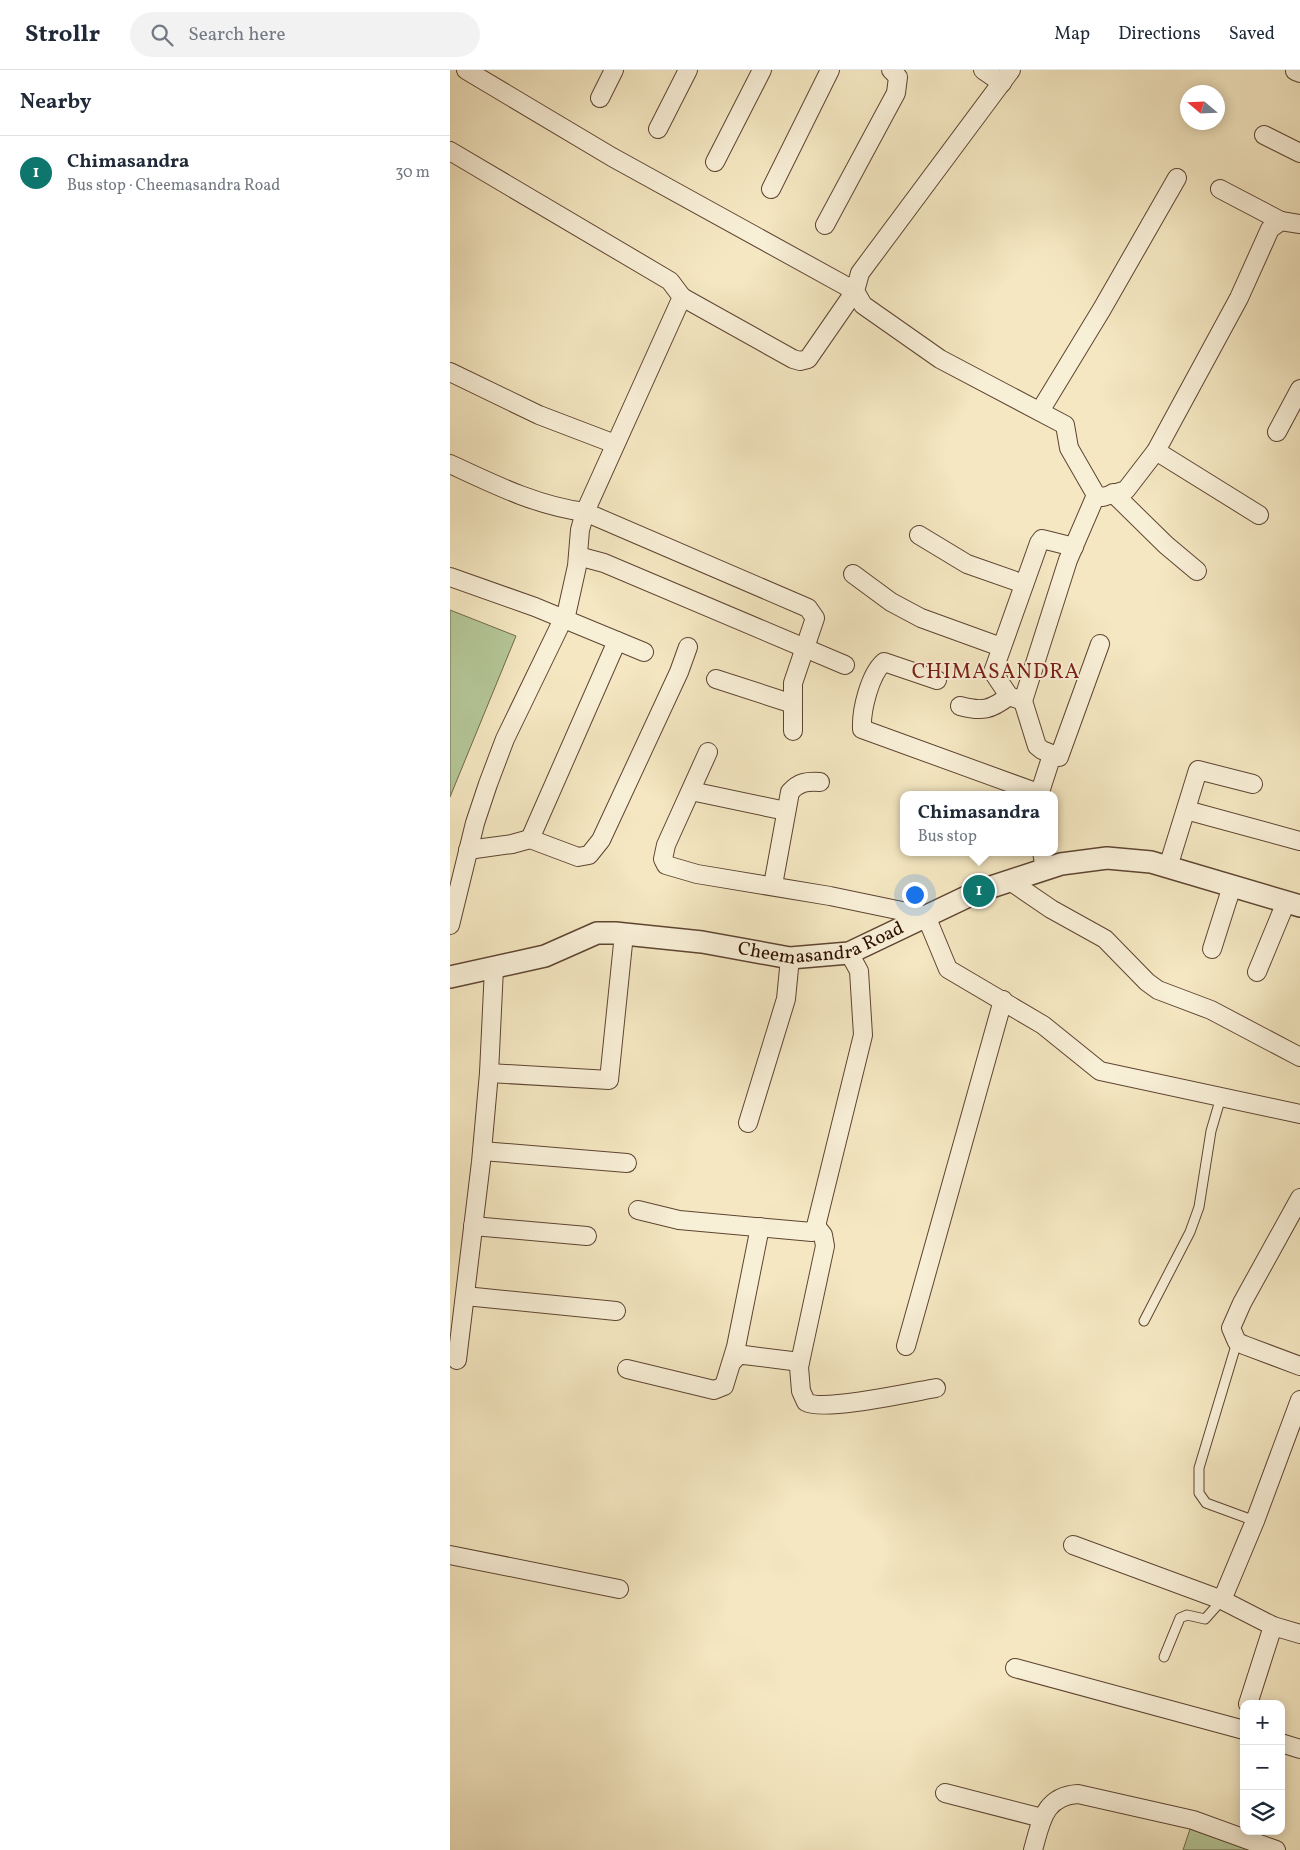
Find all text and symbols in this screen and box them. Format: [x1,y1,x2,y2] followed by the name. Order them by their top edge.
[130,12,480,57] search box
[25,18,100,52] text: Strollr
[148,21,176,49] icon: search
[188,22,286,48] text: Search here
[1054,22,1090,47] text: Map
[1118,22,1201,47] text: Directions
[1229,22,1275,47] text: Saved
[1180,85,1225,130] north arrow
[20,88,91,117] text: Nearby
[67,149,189,175] text: Chimasandra
[33,162,39,184] text: 1
[395,162,430,184] text: 30 m
[67,175,280,197] text: Bus stop · Cheemasandra Road
[912,658,1080,687] district label: CHIMASANDRA
[900,791,1058,856] popup
[918,800,1040,826] text: Chimasandra
[918,826,977,848] text: Bus stop
[963,872,995,910] pin: 1
[902,882,928,908] your location
[736,916,908,972] street label: Cheemasandra Road
[1240,1700,1285,1835] map controls
[1240,1700,1285,1745] button: +
[1240,1745,1285,1790] button: −
[1240,1790,1285,1835] button: layers

